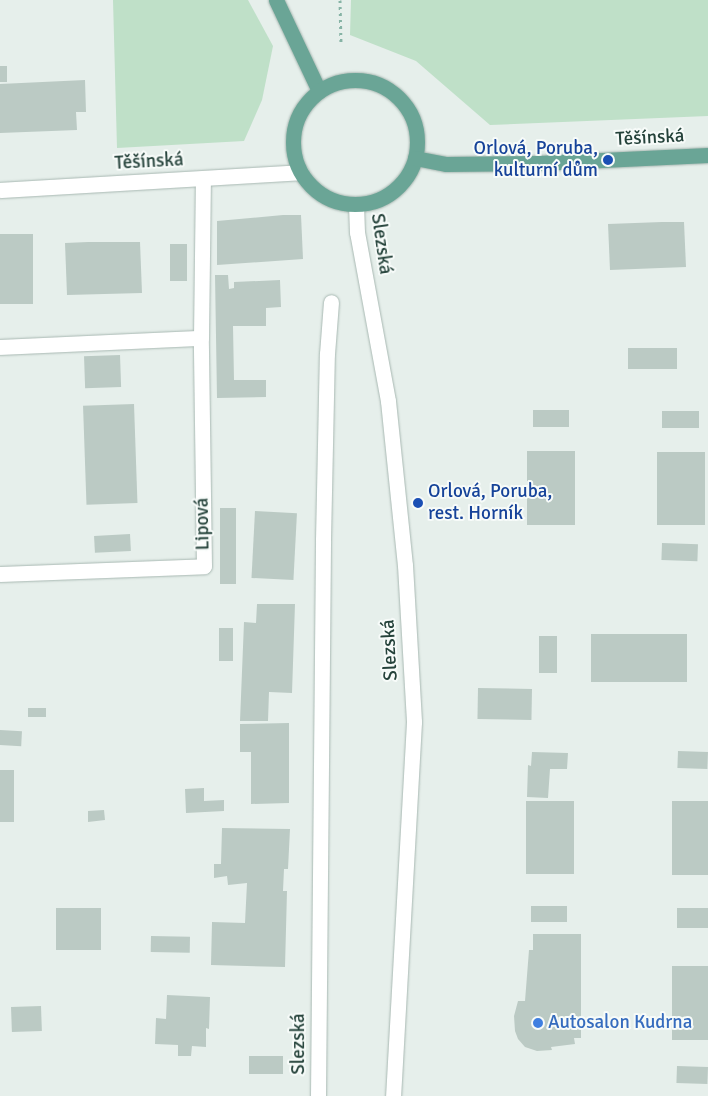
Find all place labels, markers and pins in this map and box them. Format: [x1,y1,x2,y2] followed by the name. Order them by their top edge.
[474,138,598,182] place label: Orlová, Poruba, kulturní dům
[602,154,614,166] marker: Orlová, Poruba, kulturní dům
[428,481,552,525] place label: Orlová, Poruba, rest. Horník
[412,497,424,509] marker: Orlová, Poruba, rest. Horník
[548,1012,692,1034] place label: Autosalon Kudrna
[532,1017,544,1029] marker: Autosalon Kudrna

